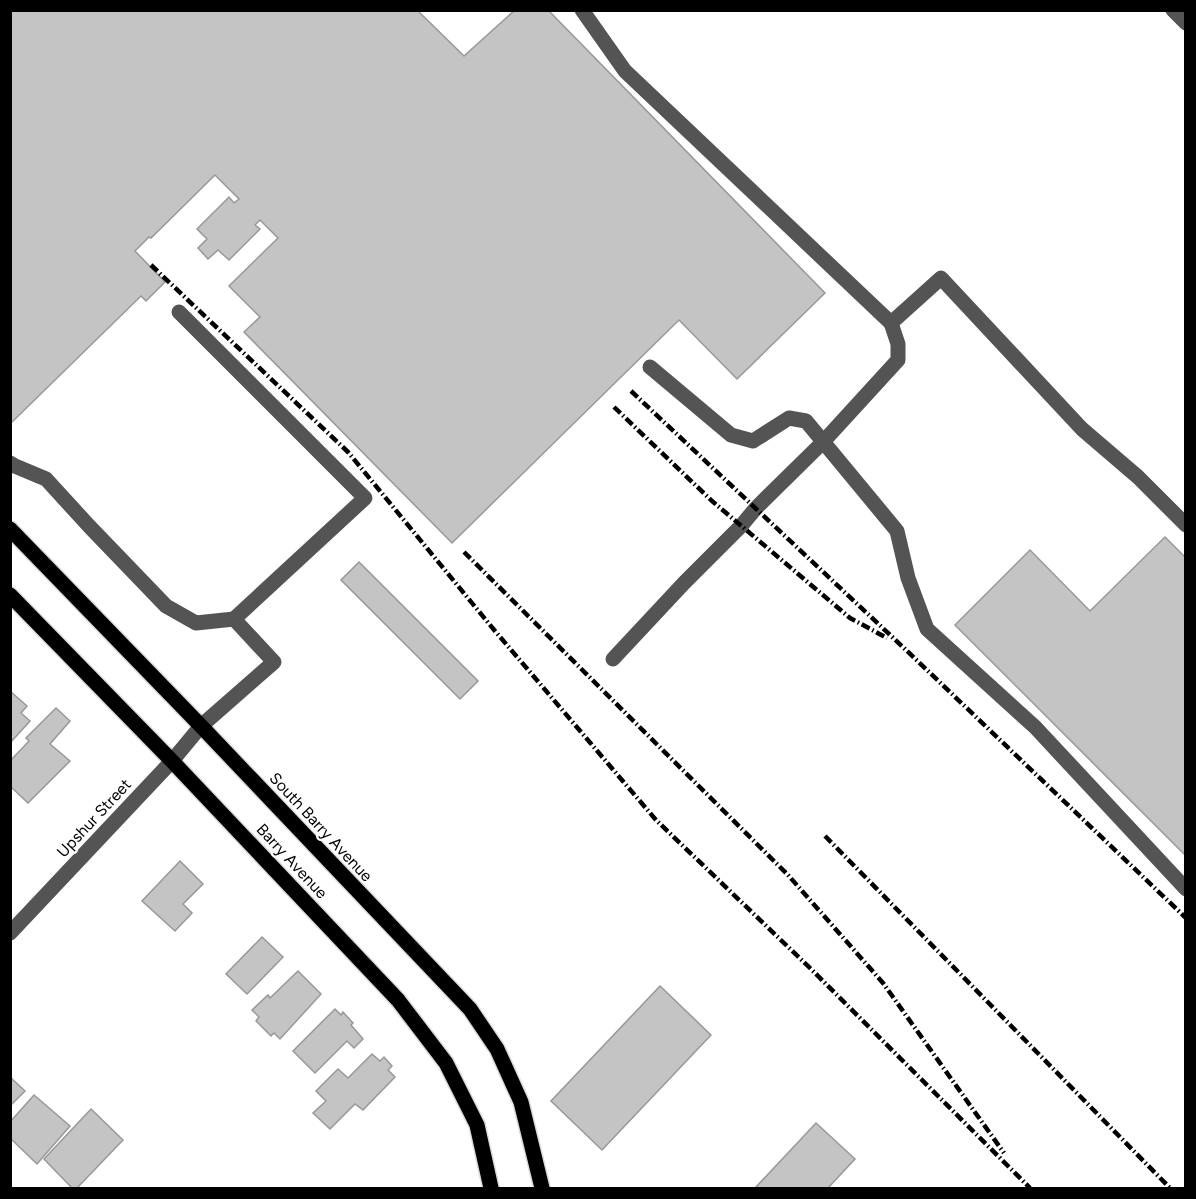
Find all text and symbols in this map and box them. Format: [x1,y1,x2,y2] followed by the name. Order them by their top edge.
[265,768,377,886] street label: South Barry Avenue
[53,775,135,861] street label: Upshur Street
[253,820,331,902] street label: Barry Avenue

